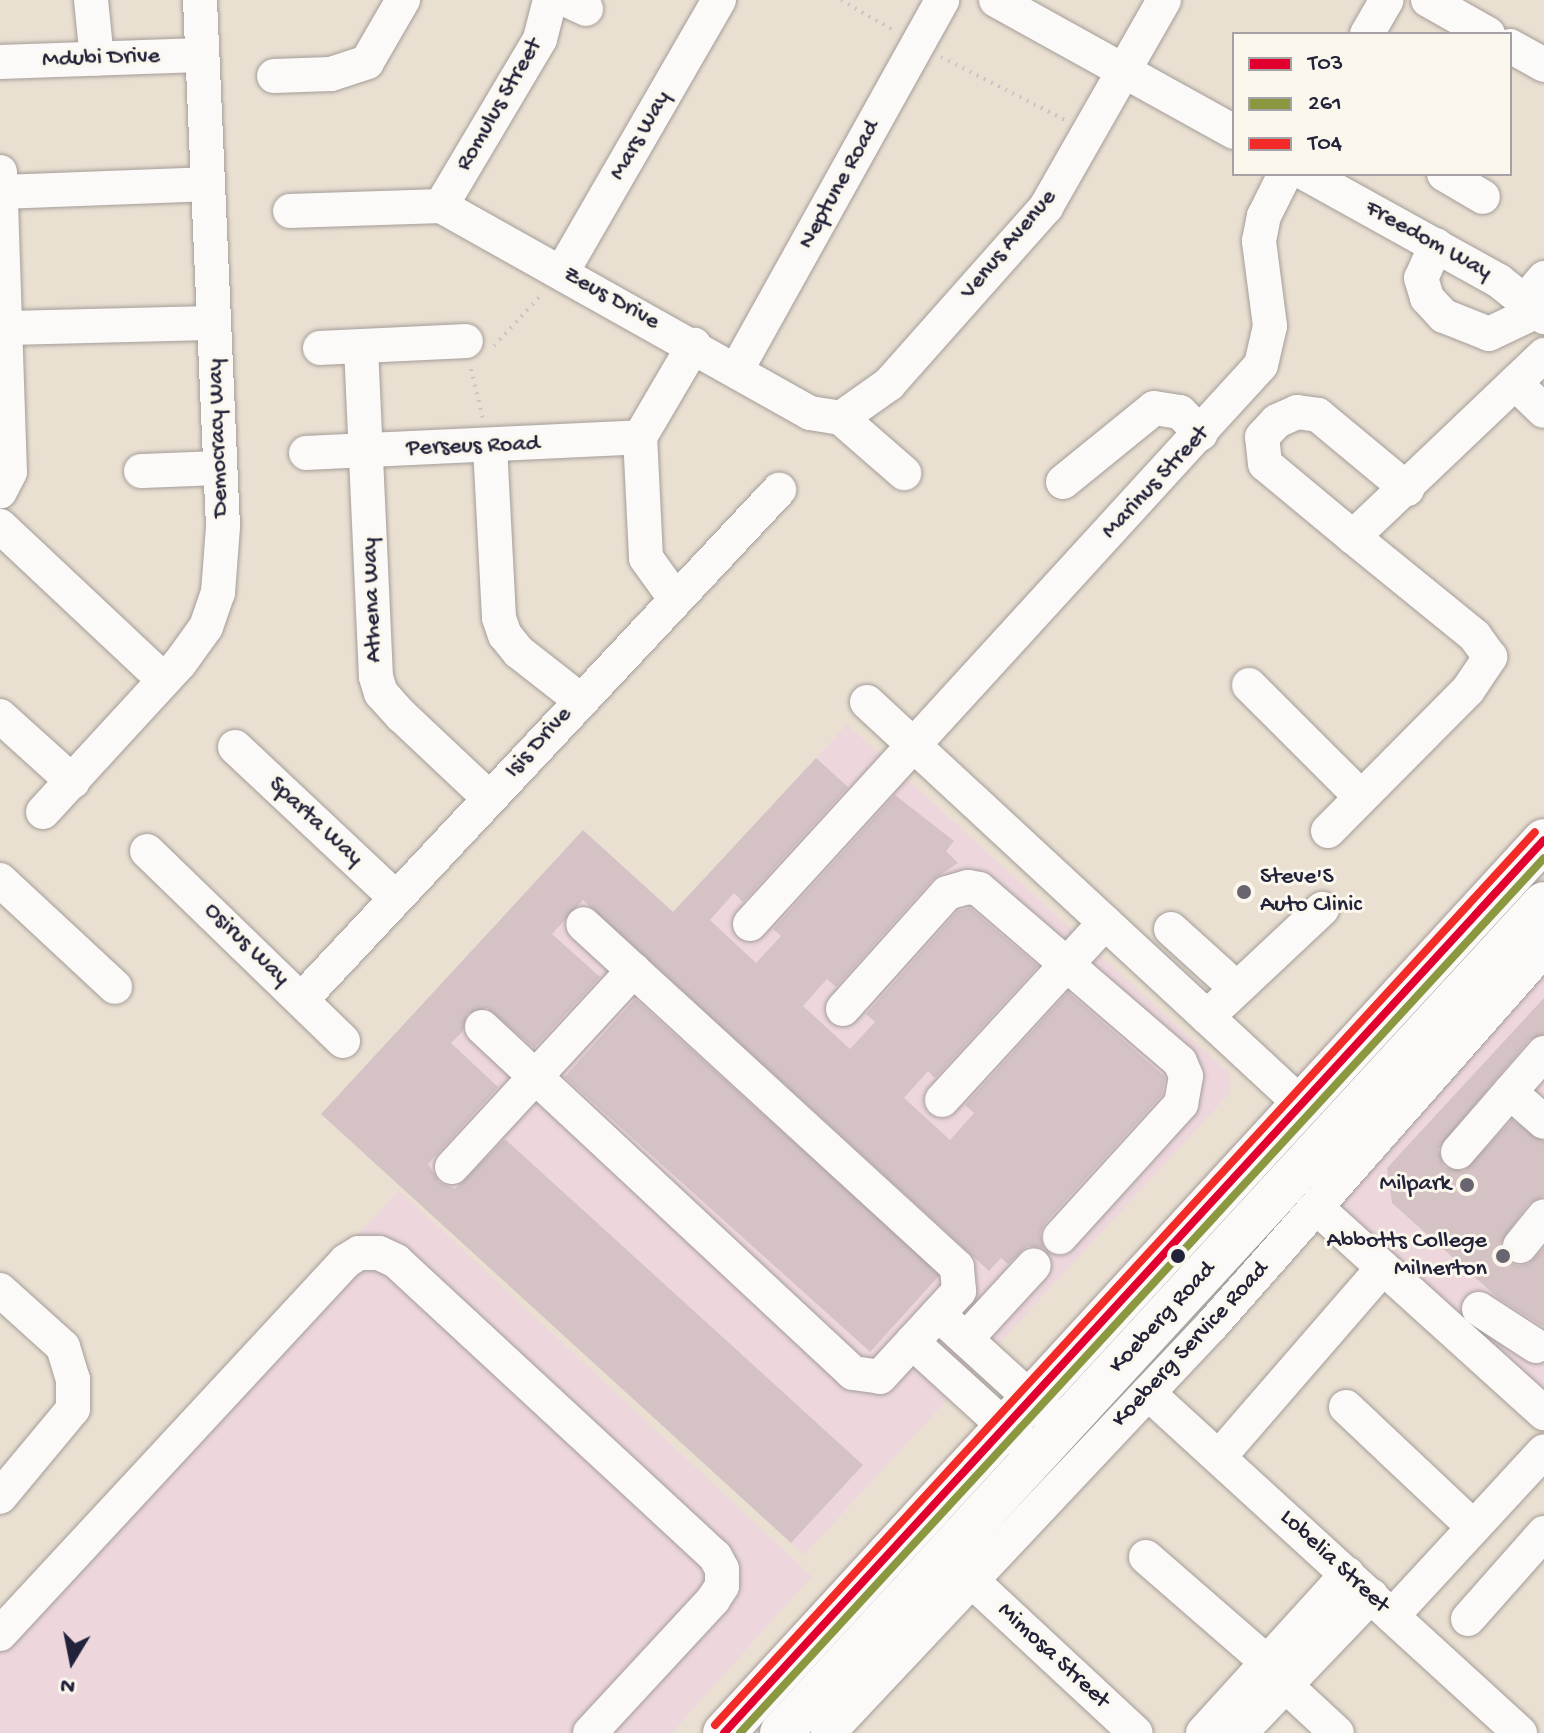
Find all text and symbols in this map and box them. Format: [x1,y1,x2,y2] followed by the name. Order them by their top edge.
[1232,32,1512,176] legend
[450,34,550,176] street label: Romulus Street
[42,43,160,75] street label: Mdubi Drive
[1308,50,1343,79] text: T03
[604,86,678,186] street label: Mars Way
[1308,90,1342,119] text: 261
[793,116,887,254] street label: Neptune Road
[1308,130,1342,159] text: T04
[955,184,1063,306] street label: Venus Avenue
[1360,194,1496,288] street label: Freedom Way
[558,261,664,337] street label: Zeus Drive
[202,358,236,518] street label: Democracy Way
[1096,420,1216,546] street label: Marinus Street
[406,430,540,464] street label: Perseus Road
[356,537,390,663] street label: Athena Way
[499,701,579,785] street label: Isis Drive
[262,771,368,873] street label: Sparta Way
[1260,864,1362,920] place label: Steve'S Auto Clinic
[1235,883,1253,901] marker: Steve'S Auto Clinic
[197,897,295,993] street label: Osirus Way
[1380,1171,1451,1199] place label: Milpark
[1458,1176,1476,1194] marker: Milpark
[1326,1228,1487,1284] place label: Abbotts College Milnerton
[1494,1247,1512,1265] marker: Abbotts College Milnerton
[1170,1248,1186,1264] unlabelled marker
[1104,1256,1222,1380] street label: Koeberg Road
[1106,1256,1276,1434] street label: Koeberg Service Road
[1273,1504,1395,1620] street label: Lobelia Street
[991,1597,1115,1715] street label: Mimosa Street
[32,1621,112,1701] north arrow
[58,1671,77,1699] text: N

